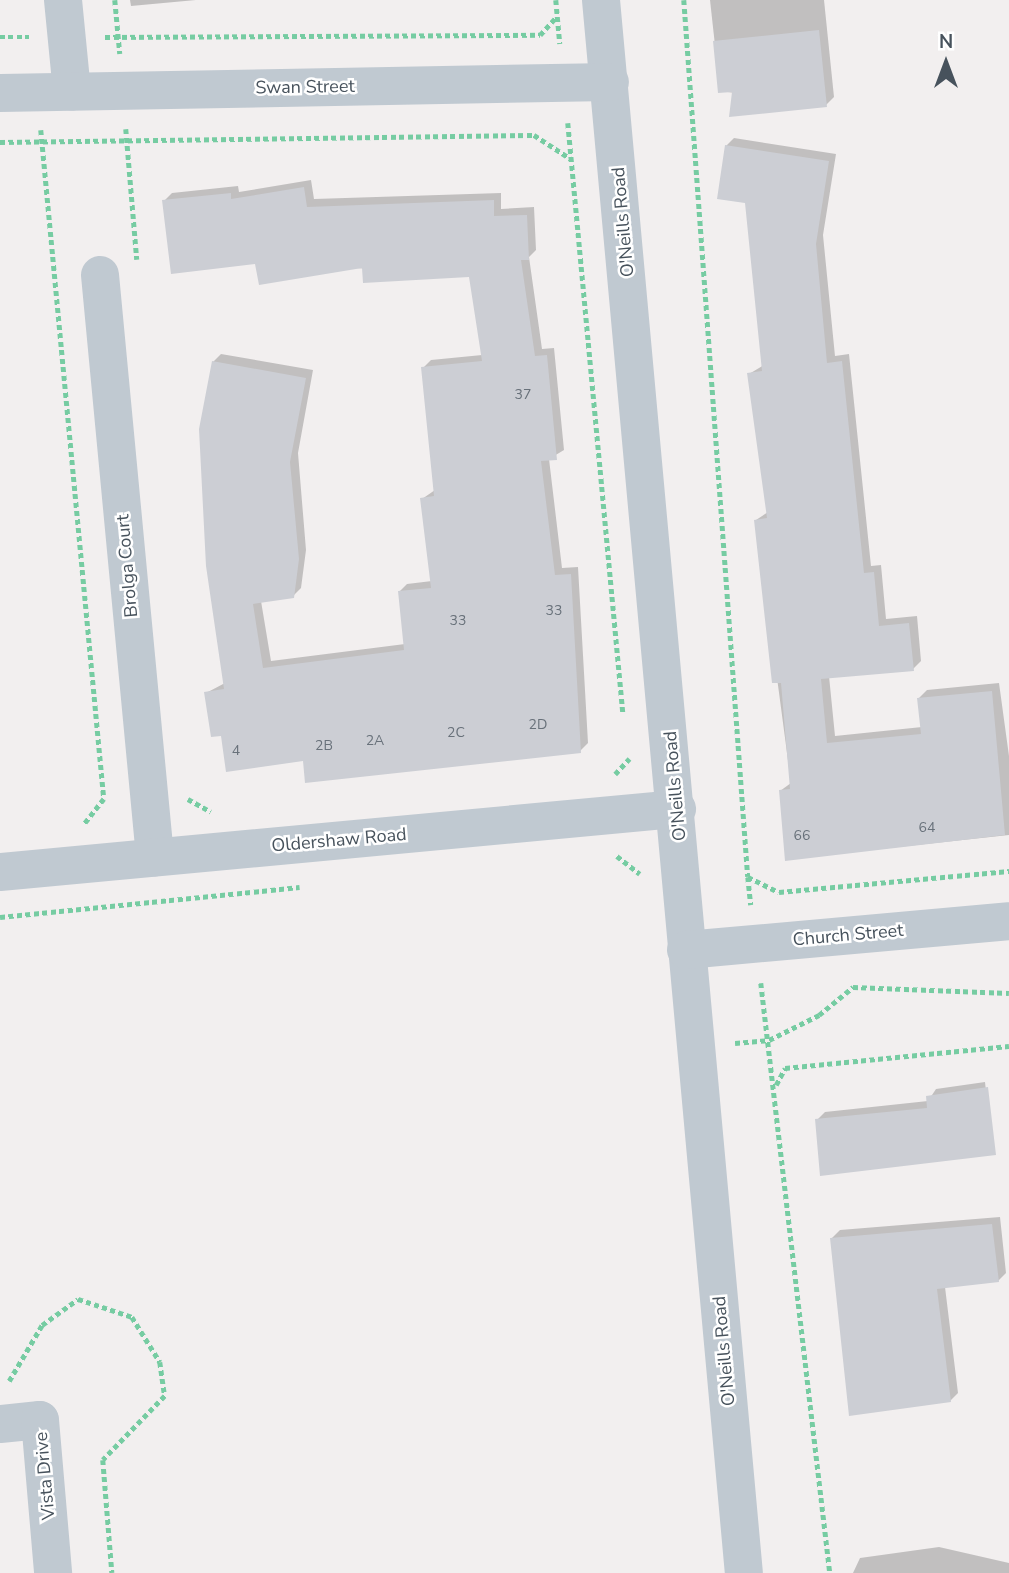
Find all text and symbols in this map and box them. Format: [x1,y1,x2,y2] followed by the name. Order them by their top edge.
[911,28,981,98] north arrow
[939,29,953,55] text: N
[255,75,355,99] street label: Swan Street
[607,166,639,278] street label: O'Neills Road
[515,387,531,403] house number: 37
[112,514,142,618] street label: Brolga Court
[546,603,562,619] house number: 33
[450,613,466,629] house number: 33
[529,717,547,733] house number: 2D
[447,725,465,741] house number: 2C
[659,730,691,842] street label: O'Neills Road
[366,733,384,749] house number: 2A
[315,738,333,754] house number: 2B
[232,743,240,759] house number: 4
[919,820,935,836] house number: 64
[271,823,407,857] street label: Oldershaw Road
[794,828,810,844] house number: 66
[792,919,904,951] street label: Church Street
[708,1295,740,1407] street label: O'Neills Road
[30,1431,60,1521] street label: Vista Drive

